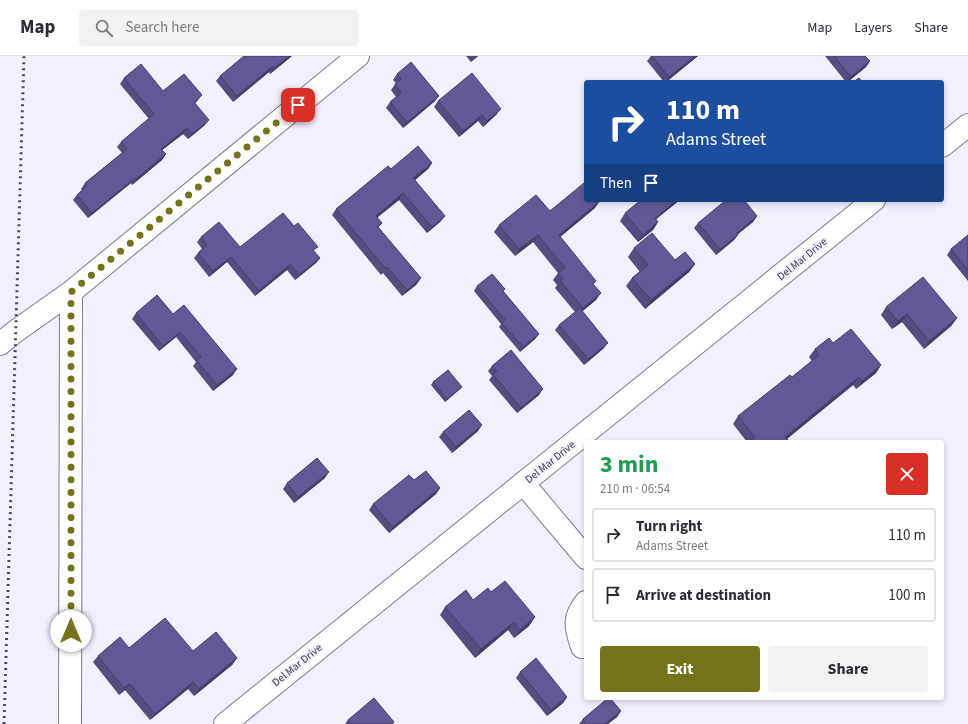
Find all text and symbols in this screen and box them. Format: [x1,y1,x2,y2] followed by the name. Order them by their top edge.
[79,10,359,46] search box
[20,14,55,41] text: Map
[93,17,115,39] icon: search
[125,17,199,38] text: Search here
[807,18,832,38] text: Map
[854,18,892,38] text: Layers
[914,18,948,38] text: Share
[281,88,315,122] pin
[666,90,740,130] text: 110 m
[287,94,309,116] icon: arrive
[600,96,652,148] icon: right
[666,127,766,152] text: Adams Street
[640,172,662,194] icon: arrive
[600,173,632,194] text: Then
[774,234,831,284] street label: Del Mar Drive
[522,437,579,487] street label: Del Mar Drive
[600,447,658,482] text: 3 min
[886,453,928,495] button: close
[600,480,670,498] text: 210 m · 06:54
[636,516,702,537] text: Turn right
[602,524,624,546] icon: right
[888,525,926,546] text: 110 m
[636,537,708,555] text: Adams Street
[602,584,624,606] icon: arrive
[636,585,771,606] text: Arrive at destination
[888,585,926,606] text: 100 m
[50,610,92,652] position arrow
[269,640,326,690] street label: Del Mar Drive
[600,646,760,692] button: Exit
[768,646,928,692] button: Share

